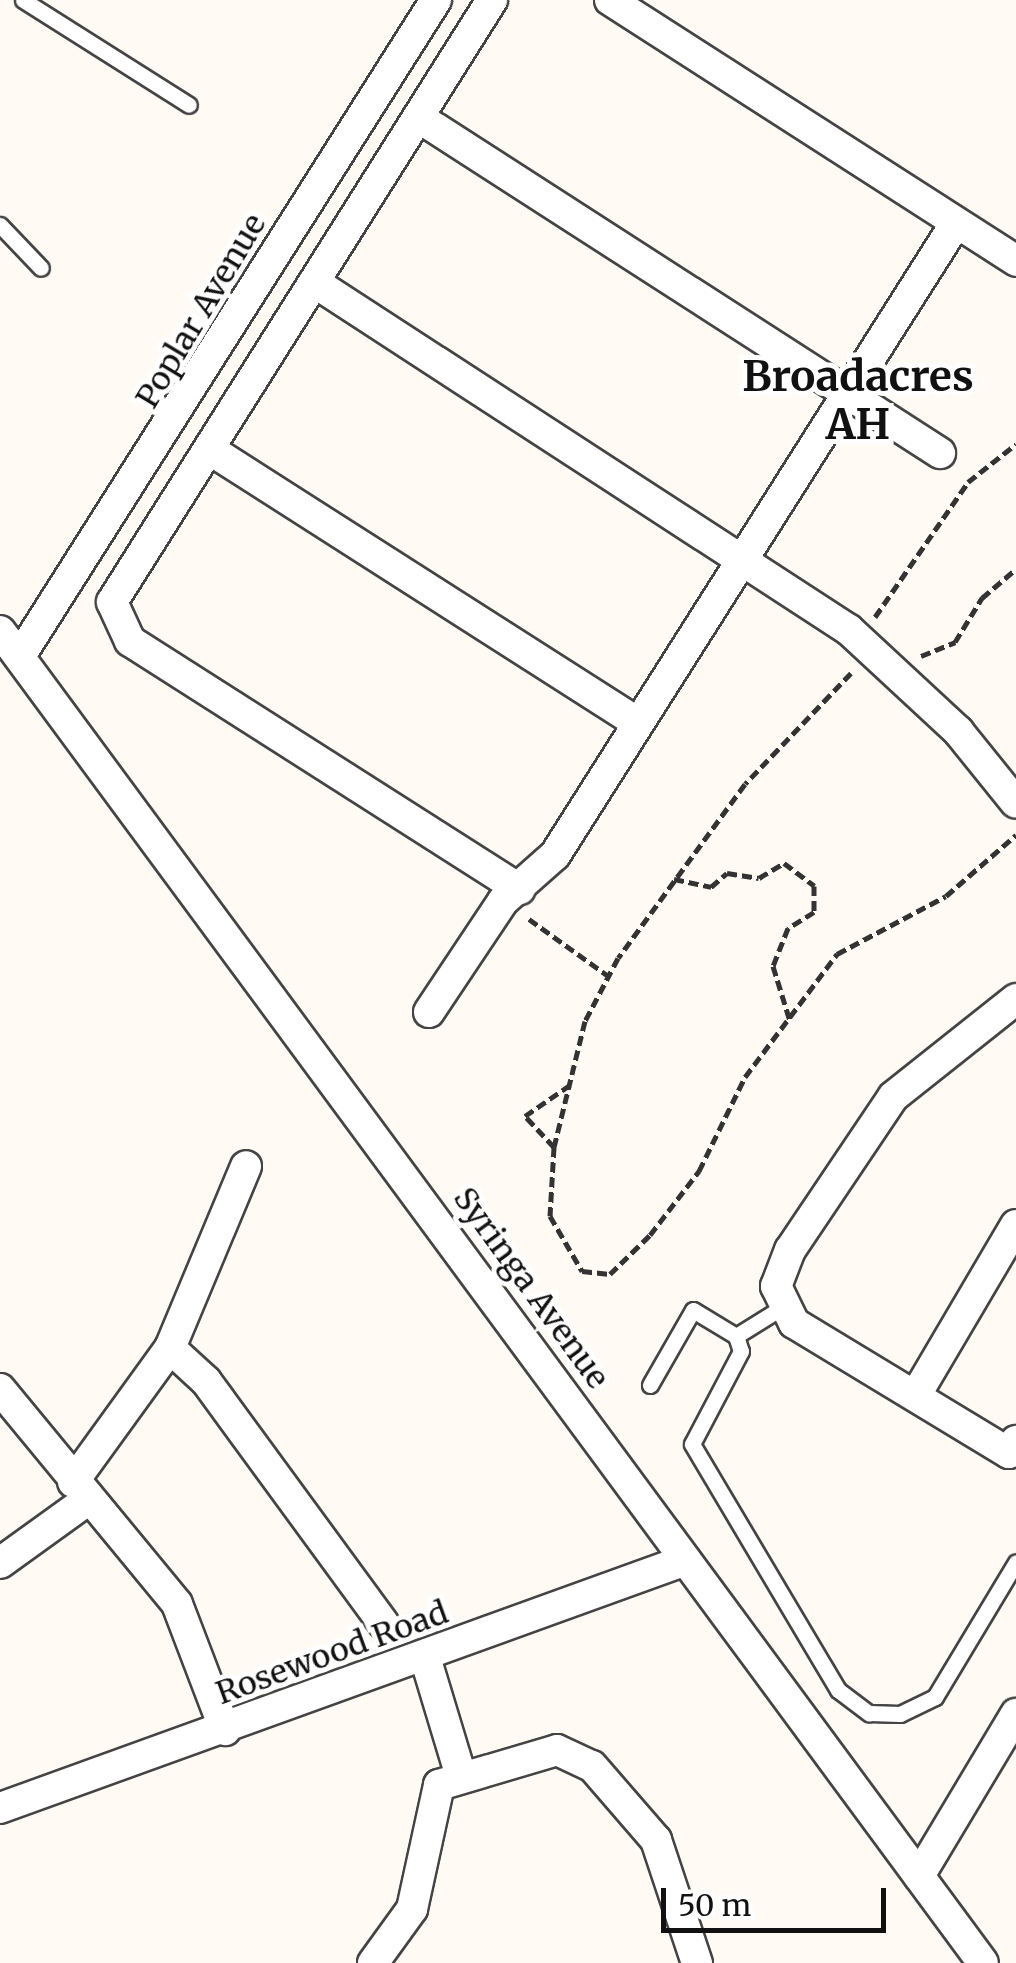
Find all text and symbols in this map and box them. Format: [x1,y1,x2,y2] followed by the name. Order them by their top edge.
[128,207,274,415] street label: Poplar Avenue
[742,351,974,450] district label: Broadacres AH
[445,1180,617,1396] street label: Syringa Avenue
[211,1593,453,1713] street label: Rosewood Road
[666,1868,891,1930] scale bar
[678,1886,751,1924] text: 50 m

